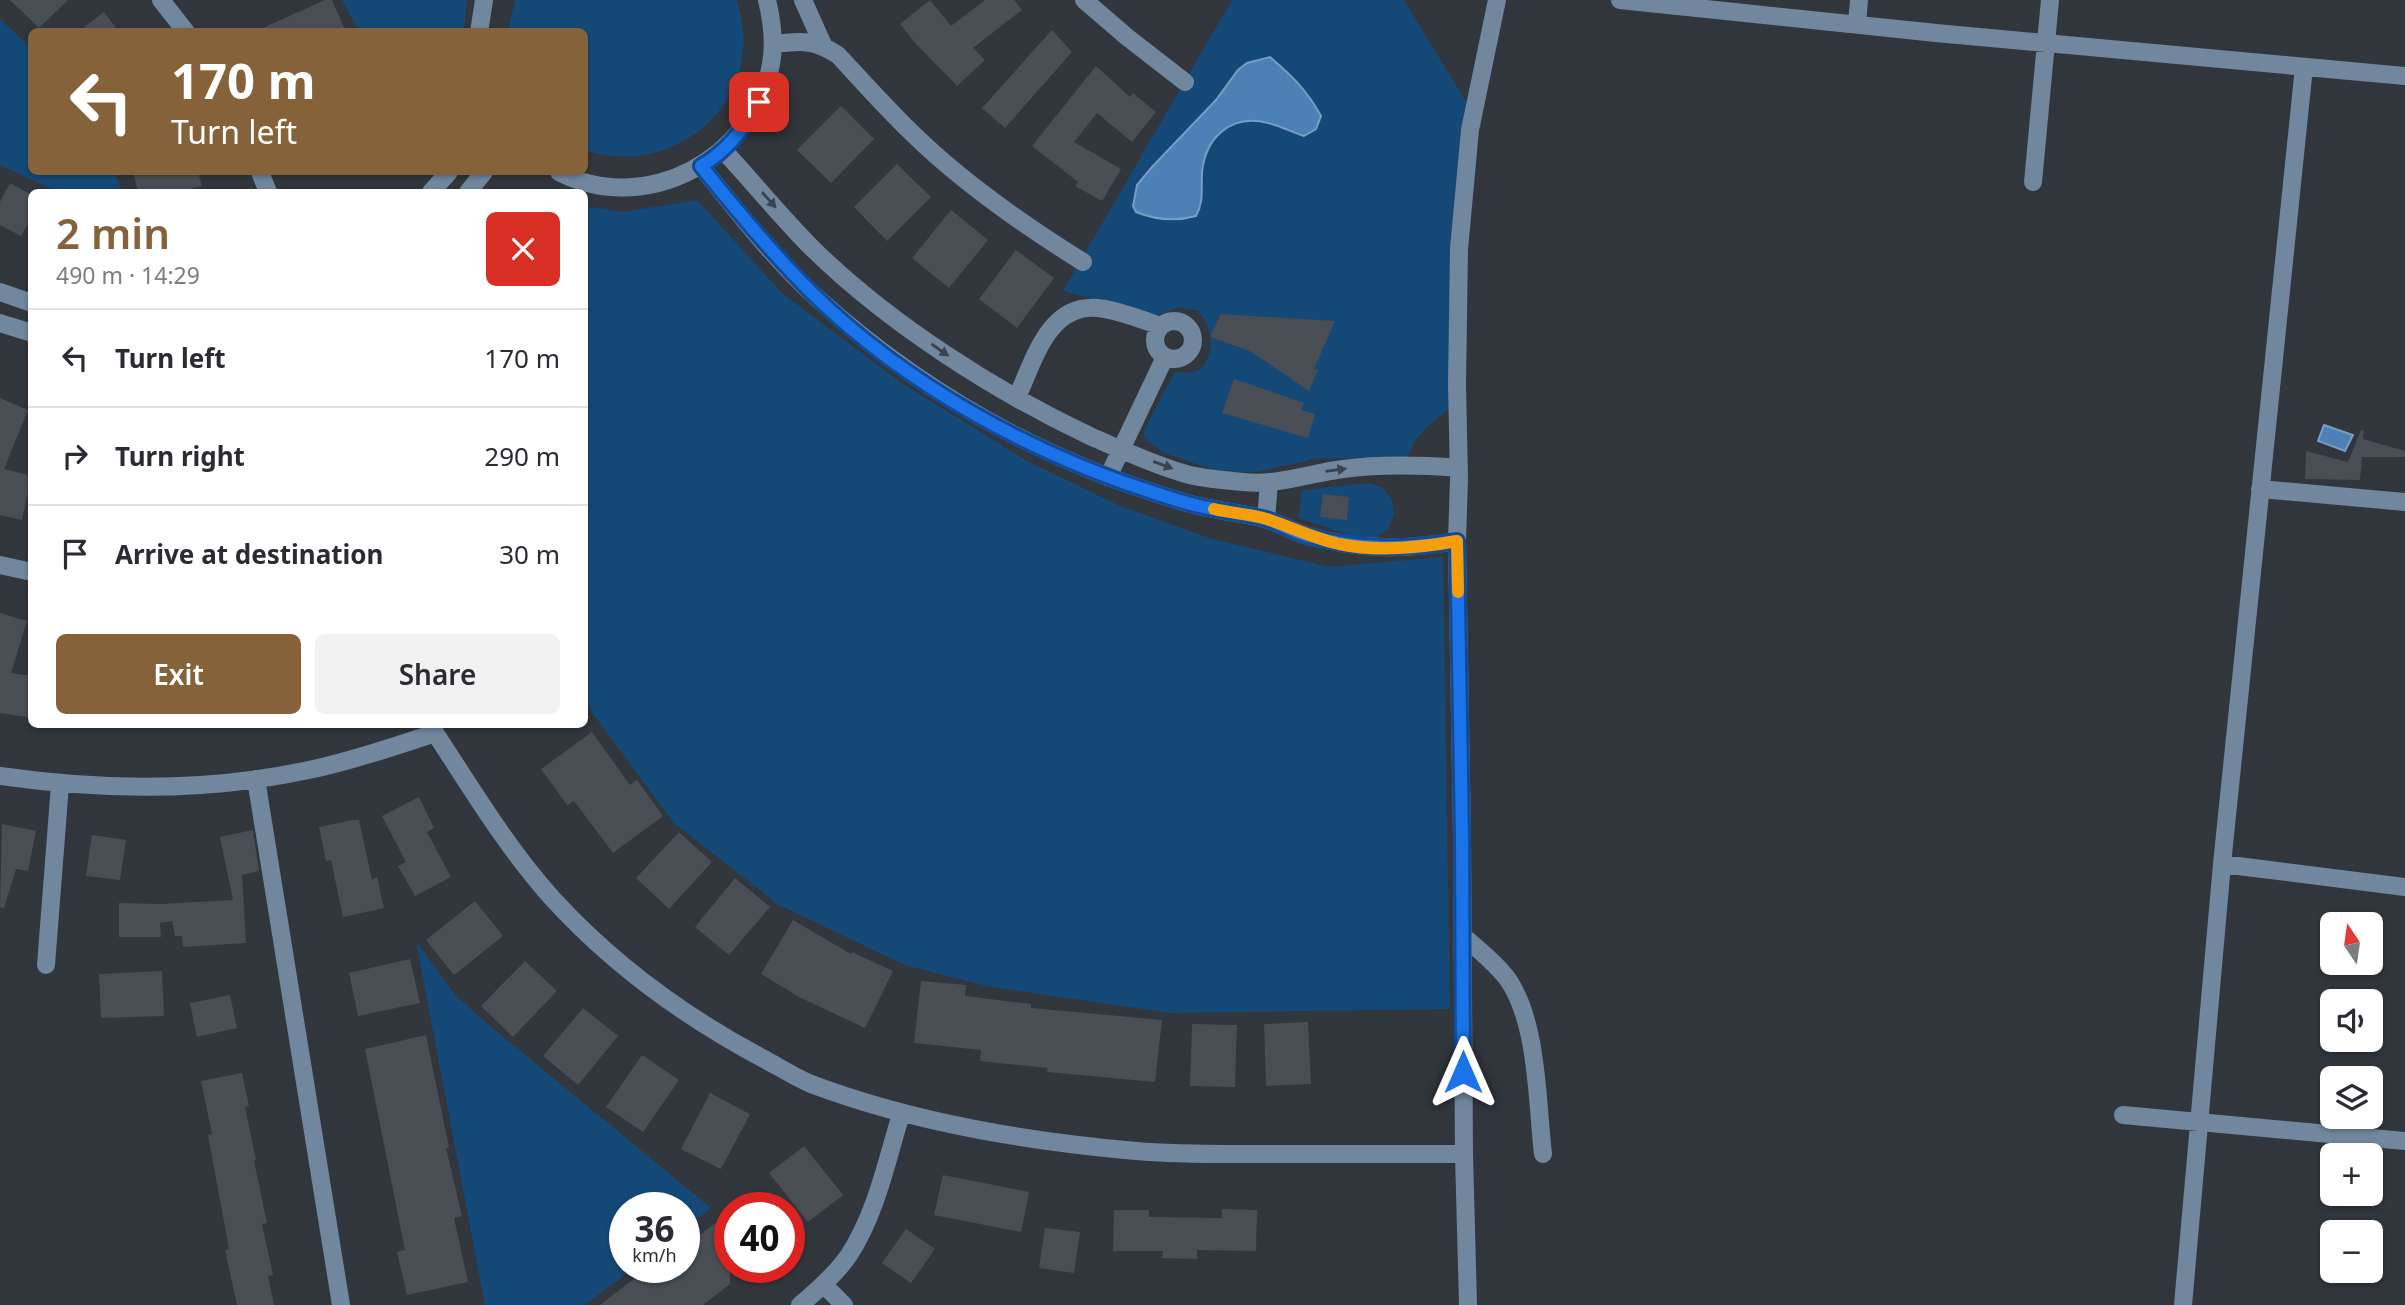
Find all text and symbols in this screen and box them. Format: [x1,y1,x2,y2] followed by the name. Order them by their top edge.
[171,47,316,113] text: 170 m
[56,56,147,147] icon: left
[729,72,789,132] pin
[740,83,778,121] icon: arrive
[171,110,297,153] text: Turn left
[761,191,777,209] one-way arrow
[56,204,170,261] text: 2 min
[486,212,560,286] button: close
[56,259,200,291] text: 490 m · 14:29
[56,339,94,377] icon: left
[115,340,226,376] text: Turn left
[484,340,560,376] text: 170 m
[931,343,949,357] one-way arrow
[56,437,94,475] icon: right
[115,438,245,474] text: Turn right
[484,438,560,474] text: 290 m
[1152,460,1173,471] one-way arrow
[1325,464,1347,475] one-way arrow
[56,535,94,573] icon: arrive
[115,536,384,572] text: Arrive at destination
[499,536,560,572] text: 30 m
[56,634,301,714] button: Exit
[315,634,560,714] button: Share
[2320,912,2384,975] north arrow
[2320,912,2383,1283] map controls
[2320,989,2383,1052] button: sound
[1426,1035,1500,1109] position arrow
[2320,1066,2383,1129] button: layers
[2320,1143,2383,1206] button: +
[714,1192,805,1283] speed limit sign: 40
[634,1205,675,1252] text: 36
[2320,1220,2383,1283] button: −
[632,1243,677,1267] text: km/h

